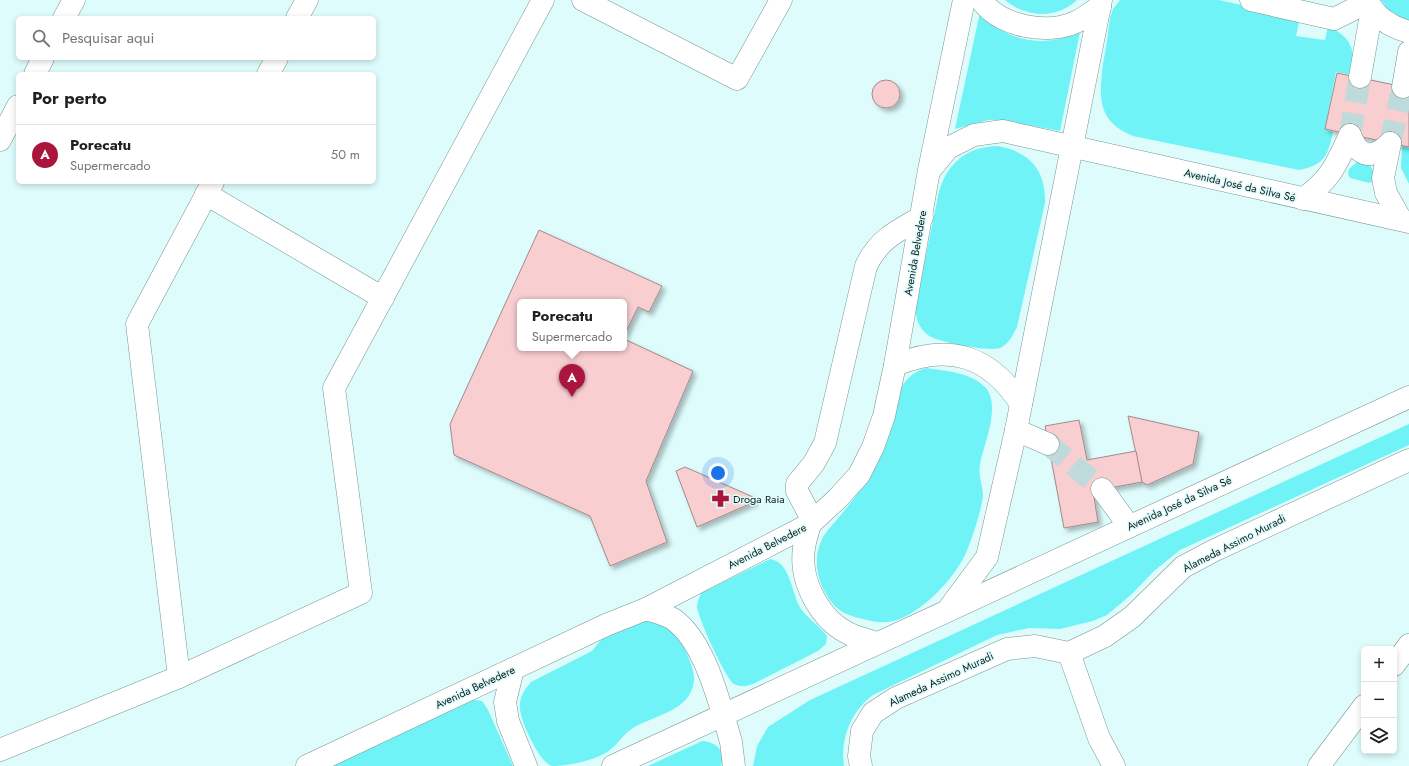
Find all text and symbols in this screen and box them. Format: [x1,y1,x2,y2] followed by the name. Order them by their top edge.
[16,16,376,60] search box
[30,27,52,49] icon: search
[62,27,154,49] text: Pesquisar aqui
[32,86,107,110] text: Por perto
[70,134,131,156] text: Porecatu
[40,145,50,164] text: A
[331,145,360,164] text: 50 m
[70,156,151,175] text: Supermercado
[1183,164,1298,206] street label: Avenida José da Silva Sé
[900,209,930,297] street label: Avenida Belvedere
[517,299,627,351] popup
[532,305,593,327] text: Porecatu
[532,327,612,346] text: Supermercado
[559,364,585,397] pin: A
[708,463,728,483] your location
[1124,472,1234,534] street label: Avenida José da Silva Sé
[710,489,730,509] pharmacy icon: Droga Raia
[733,491,785,507] place label: Droga Raia
[1180,510,1289,576] street label: Alameda Assimo Muradi
[725,519,809,573] street label: Avenida Belvedere
[1361,646,1397,754] map controls
[1361,646,1397,682] button: +
[886,648,996,710] street label: Alameda Assimo Muradi
[432,661,518,713] street label: Avenida Belvedere
[1361,682,1397,718] button: −
[1361,718,1397,754] button: layers

